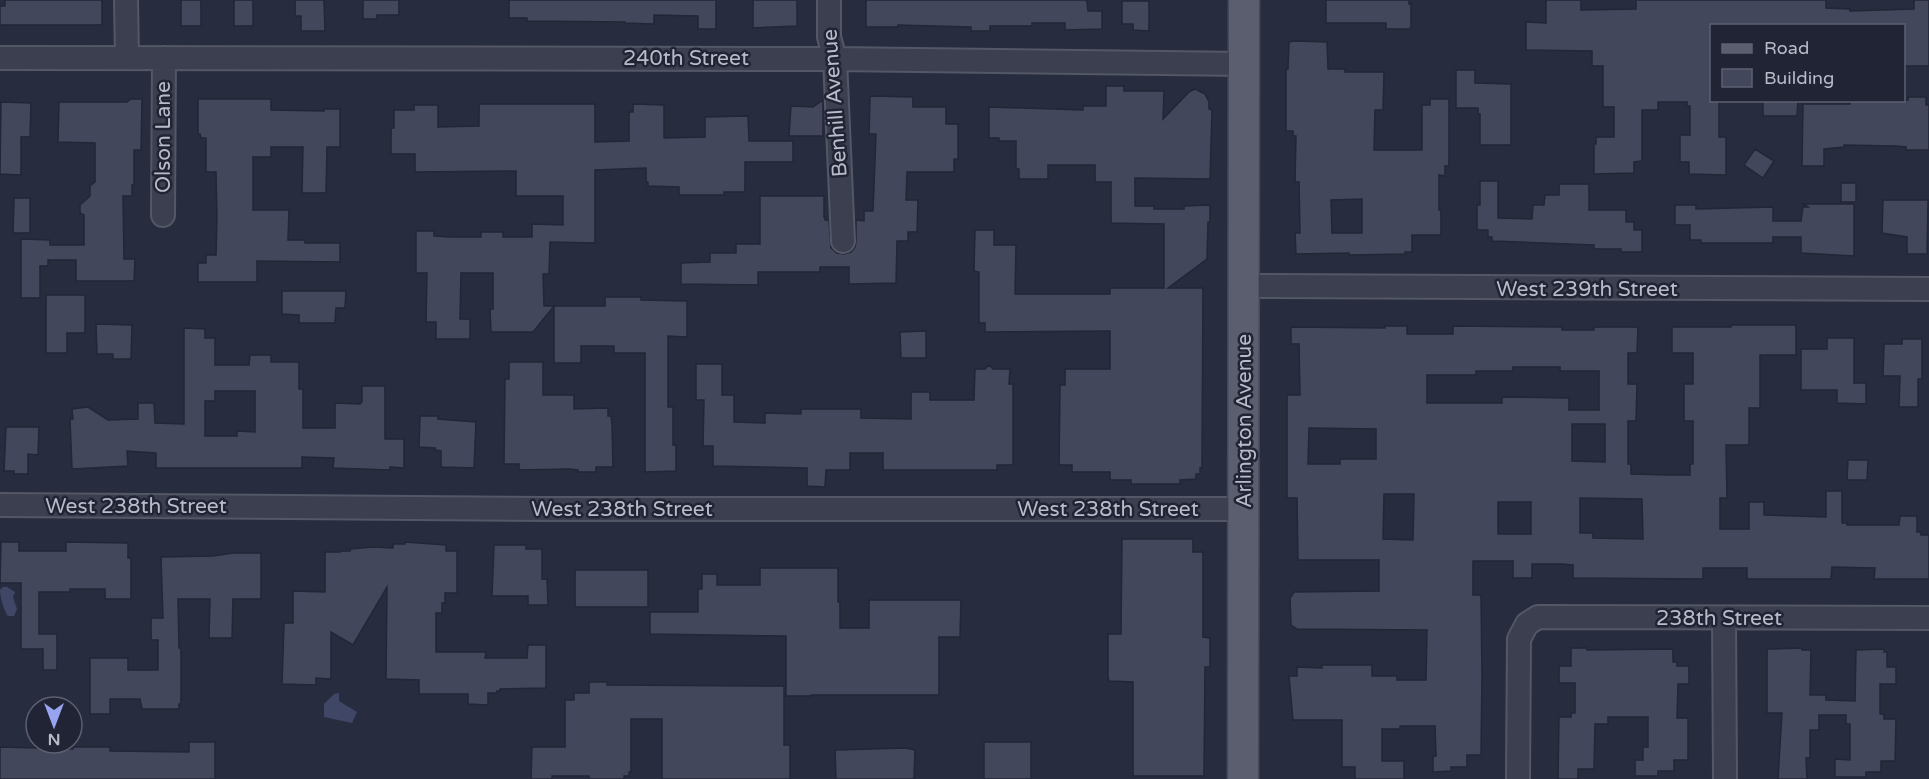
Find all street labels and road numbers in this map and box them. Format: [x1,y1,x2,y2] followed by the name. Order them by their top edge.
[817,28,853,178] street label: Benhill Avenue
[623,46,749,71] street label: 240th Street
[151,81,176,193] street label: Olson Lane
[1496,277,1678,302] street label: West 239th Street
[1232,334,1257,508] street label: Arlington Avenue
[45,494,227,519] street label: West 238th Street
[531,497,713,522] street label: West 238th Street
[1017,497,1199,522] street label: West 238th Street
[1656,606,1782,631] street label: 238th Street

